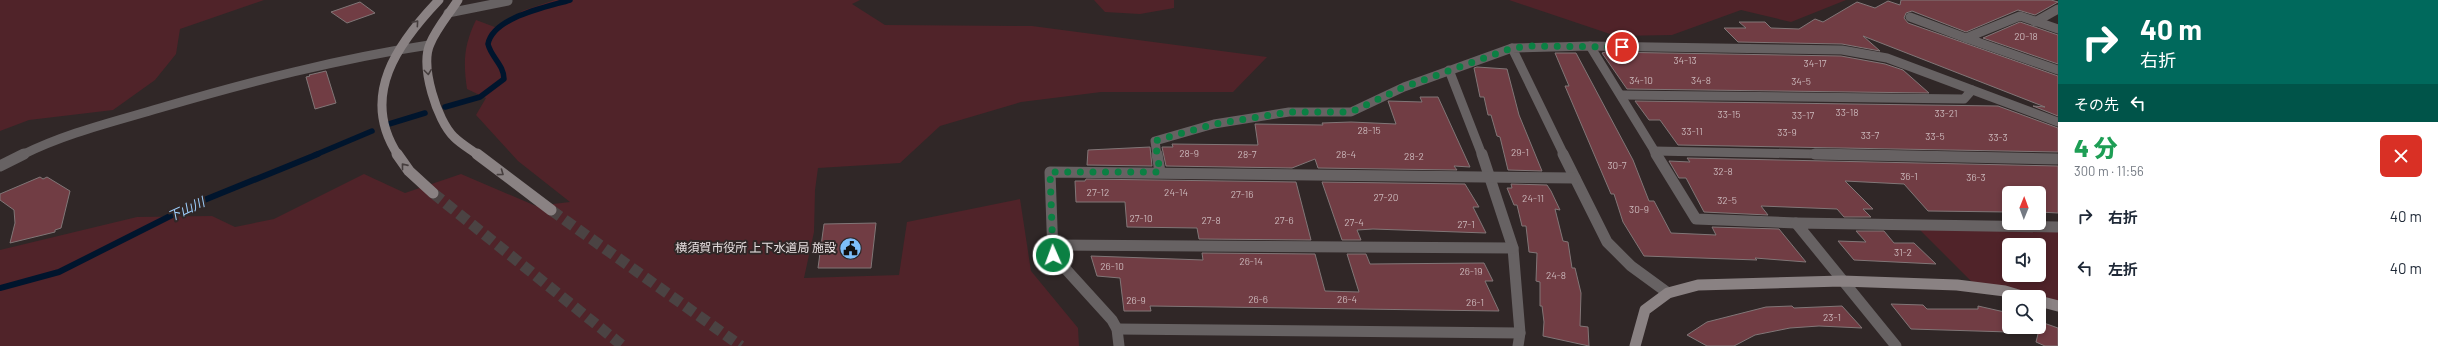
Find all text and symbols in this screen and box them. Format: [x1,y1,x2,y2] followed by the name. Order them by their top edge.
[2140,12,2202,46] text: 40 m
[2074,16,2126,68] icon: right
[412,21,419,28] one-way arrow
[1605,30,1639,64] pin
[2014,30,2038,42] house number: 20-18
[1611,36,1633,58] icon: arrive
[2140,49,2176,71] text: 右折
[1673,54,1697,66] house number: 34-13
[1804,57,1827,69] house number: 34-17
[423,69,432,75] one-way arrow
[1629,74,1653,86] house number: 34-10
[1691,74,1711,86] house number: 34-8
[1791,75,1811,87] house number: 34-5
[2127,92,2149,114] icon: left
[2074,95,2119,113] text: その先
[1836,106,1858,118] house number: 33-18
[1935,107,1957,119] house number: 33-21
[1718,108,1740,120] house number: 33-15
[1792,109,1814,121] house number: 33-17
[1357,124,1381,136] house number: 28-15
[1681,125,1703,137] house number: 33-11
[1777,126,1797,138] house number: 33-9
[1861,129,1880,141] house number: 33-7
[1925,130,1945,142] house number: 33-5
[1988,131,2008,143] house number: 33-3
[2074,133,2118,162] text: 4 分
[2380,135,2422,177] button: close
[1511,146,1529,158] house number: 29-1
[1179,147,1199,159] house number: 28-9
[1238,148,1257,160] house number: 28-7
[1336,148,1356,160] house number: 28-4
[1404,150,1424,162] house number: 28-2
[1607,159,1627,171] house number: 30-7
[402,163,409,170] one-way arrow
[2074,163,2144,179] text: 300 m · 11:56
[1713,165,1733,177] house number: 32-8
[496,168,503,175] one-way arrow
[1900,170,1918,182] house number: 36-1
[1966,171,1986,183] house number: 36-3
[1087,186,1109,198] house number: 27-12
[1164,186,1188,198] house number: 24-14
[2002,186,2046,230] north arrow
[2002,186,2046,334] map controls
[1231,188,1253,200] house number: 27-16
[1373,191,1399,203] house number: 27-20
[1522,192,1544,204] house number: 24-11
[165,193,209,224] water label: 下山川
[1717,194,1737,206] house number: 32-5
[1629,203,1649,215] house number: 30-9
[2074,205,2096,227] icon: right
[2390,207,2422,225] text: 40 m
[2108,208,2138,226] text: 右折
[1129,212,1153,224] house number: 27-10
[1201,214,1221,226] house number: 27-8
[1274,214,1294,226] house number: 27-6
[1344,216,1364,228] house number: 27-4
[1457,218,1475,230] house number: 27-1
[1032,234,1074,276] position arrow
[838,235,864,261] public building icon: 横須賀市役所 上下水道局 施設
[2002,238,2046,282] button: sound
[675,240,836,254] place label: 横須賀市役所 上下水道局 施設
[1894,246,1912,258] house number: 31-2
[1239,255,1263,267] house number: 26-14
[2074,257,2096,279] icon: left
[2390,259,2422,277] text: 40 m
[1100,260,1124,272] house number: 26-10
[2108,260,2138,278] text: 左折
[1459,265,1483,277] house number: 26-19
[1546,269,1566,281] house number: 24-8
[2002,290,2046,334] button: search
[1248,293,1268,305] house number: 26-6
[1337,293,1357,305] house number: 26-4
[1126,294,1146,306] house number: 26-9
[1466,296,1484,308] house number: 26-1
[1823,311,1841,323] house number: 23-1

